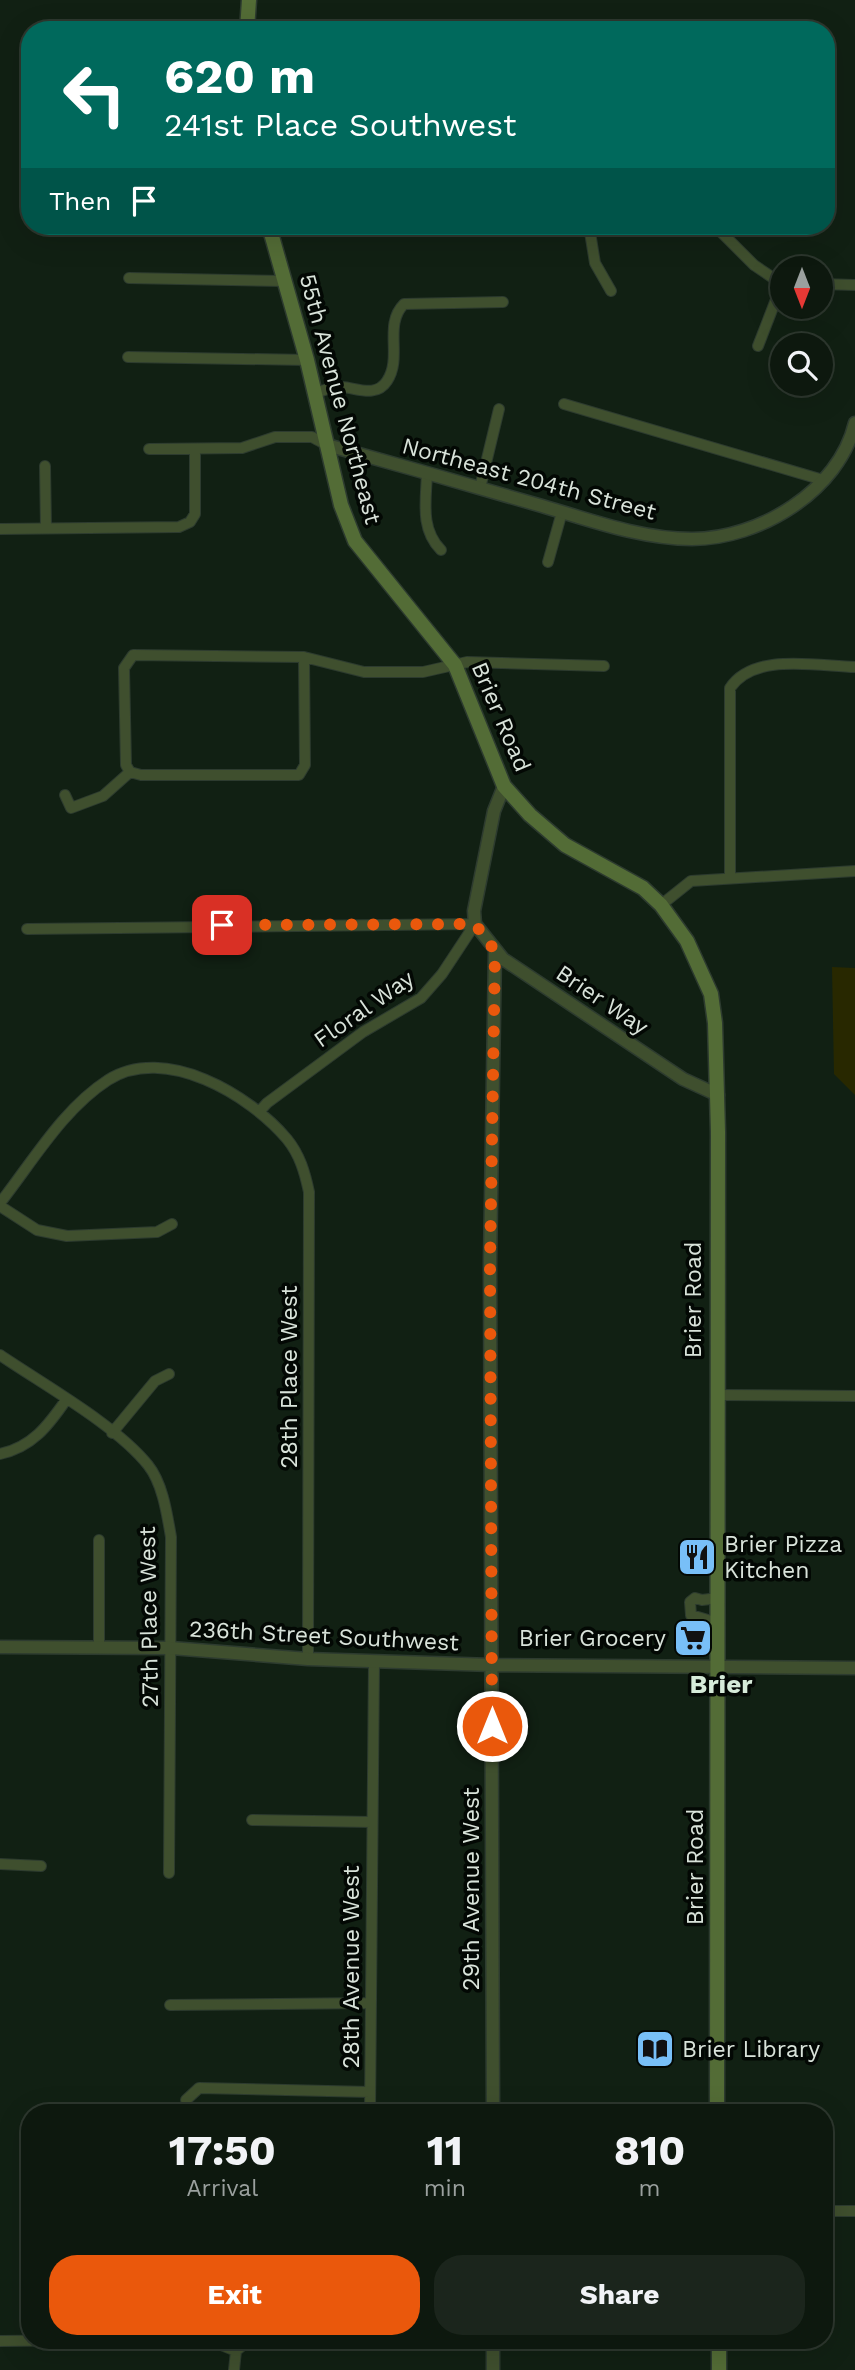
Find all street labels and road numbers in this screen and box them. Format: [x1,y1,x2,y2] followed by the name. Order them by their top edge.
[294,271,387,527] street label: 55th Avenue Northeast
[399,432,659,526] street label: Northeast 204th Street
[466,658,536,776] street label: Brier Road
[551,959,653,1041] street label: Brier Way
[309,965,419,1053] street label: Floral Way
[680,1242,707,1358] street label: Brier Road
[276,1285,303,1469] street label: 28th Place West
[134,1526,164,1708] street label: 27th Place West
[189,1615,460,1657] street label: 236th Street Southwest
[458,1787,485,1991] street label: 29th Avenue West
[682,1809,709,1925] street label: Brier Road
[338,1865,365,2069] street label: 28th Avenue West

